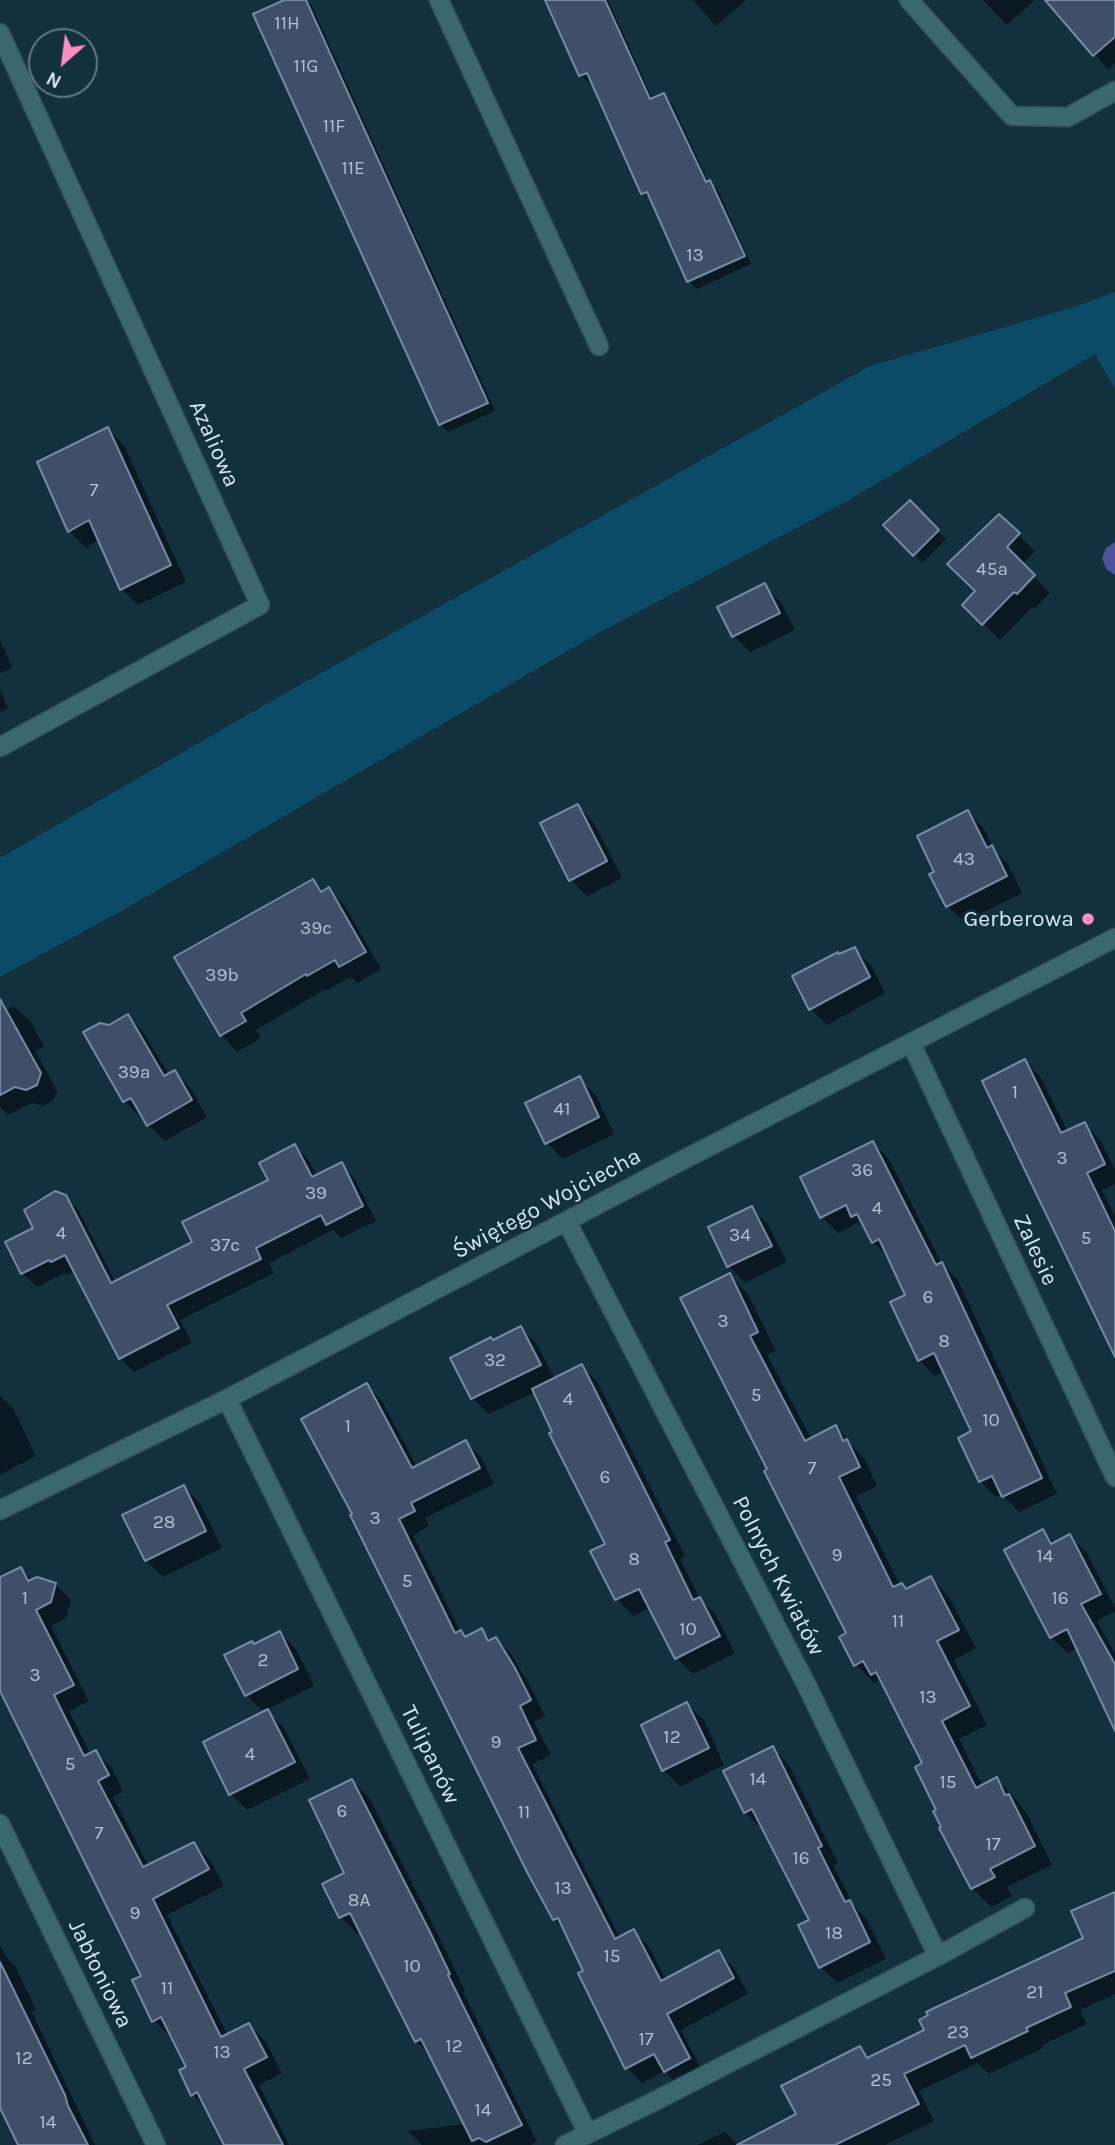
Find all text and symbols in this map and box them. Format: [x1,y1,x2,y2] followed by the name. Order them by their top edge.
[274,13,300,35] house number: 11H
[28,28,98,98] north arrow
[294,56,318,78] house number: 11G
[43,67,65,93] text: N
[323,116,345,138] house number: 11F
[341,158,365,180] house number: 11E
[686,245,704,267] house number: 13
[183,396,245,492] street label: Azaliowa
[90,480,98,502] house number: 7
[976,559,1008,581] house number: 45a
[953,849,975,871] house number: 43
[963,905,1074,933] place label: Gerberowa
[1080,911,1096,927] marker: Gerberowa
[300,918,332,940] house number: 39c
[205,965,239,987] house number: 39b
[118,1062,150,1084] house number: 39a
[1012,1082,1018,1104] house number: 1
[554,1099,570,1121] house number: 41
[448,1143,646,1265] street label: Świętego Wojciecha
[1056,1148,1068,1170] house number: 3
[851,1160,873,1182] house number: 36
[305,1183,327,1205] house number: 39
[872,1198,882,1220] house number: 4
[1007,1210,1063,1290] street label: Zalesie
[56,1223,66,1245] house number: 4
[729,1225,751,1247] house number: 34
[1081,1228,1091,1250] house number: 5
[210,1235,240,1257] house number: 37c
[923,1287,933,1309] house number: 6
[717,1311,729,1333] house number: 3
[938,1331,950,1353] house number: 8
[484,1350,506,1372] house number: 32
[751,1385,761,1407] house number: 5
[563,1389,573,1411] house number: 4
[982,1410,1000,1432] house number: 10
[345,1416,351,1438] house number: 1
[808,1458,816,1480] house number: 7
[600,1467,610,1489] house number: 6
[726,1492,830,1660] street label: Polnych Kwiatów
[369,1508,381,1530] house number: 3
[153,1512,175,1534] house number: 28
[831,1545,843,1567] house number: 9
[1037,1546,1053,1568] house number: 14
[628,1549,640,1571] house number: 8
[402,1571,412,1593] house number: 5
[22,1588,28,1610] house number: 1
[1051,1588,1069,1610] house number: 16
[892,1611,904,1633] house number: 11
[679,1619,697,1641] house number: 10
[257,1650,269,1672] house number: 2
[29,1665,41,1687] house number: 3
[919,1687,937,1709] house number: 13
[394,1701,466,1809] street label: Tulipanów
[663,1727,681,1749] house number: 12
[490,1732,502,1754] house number: 9
[245,1744,255,1766] house number: 4
[65,1754,75,1776] house number: 5
[750,1769,766,1791] house number: 14
[939,1772,957,1794] house number: 15
[337,1801,347,1823] house number: 6
[518,1802,530,1824] house number: 11
[95,1823,103,1845] house number: 7
[985,1834,1001,1856] house number: 17
[792,1848,810,1870] house number: 16
[554,1878,572,1900] house number: 13
[348,1890,370,1912] house number: 8A
[129,1903,141,1925] house number: 9
[62,1915,138,2033] street label: Jabłoniowa
[825,1923,843,1945] house number: 18
[603,1946,621,1968] house number: 15
[403,1956,421,1978] house number: 10
[161,1978,173,2000] house number: 11
[1026,1982,1044,2004] house number: 21
[947,2022,969,2044] house number: 23
[638,2029,654,2051] house number: 17
[445,2036,463,2058] house number: 12
[213,2042,231,2064] house number: 13
[15,2048,33,2070] house number: 12
[870,2070,892,2092] house number: 25
[475,2100,491,2122] house number: 14
[40,2112,56,2134] house number: 14

